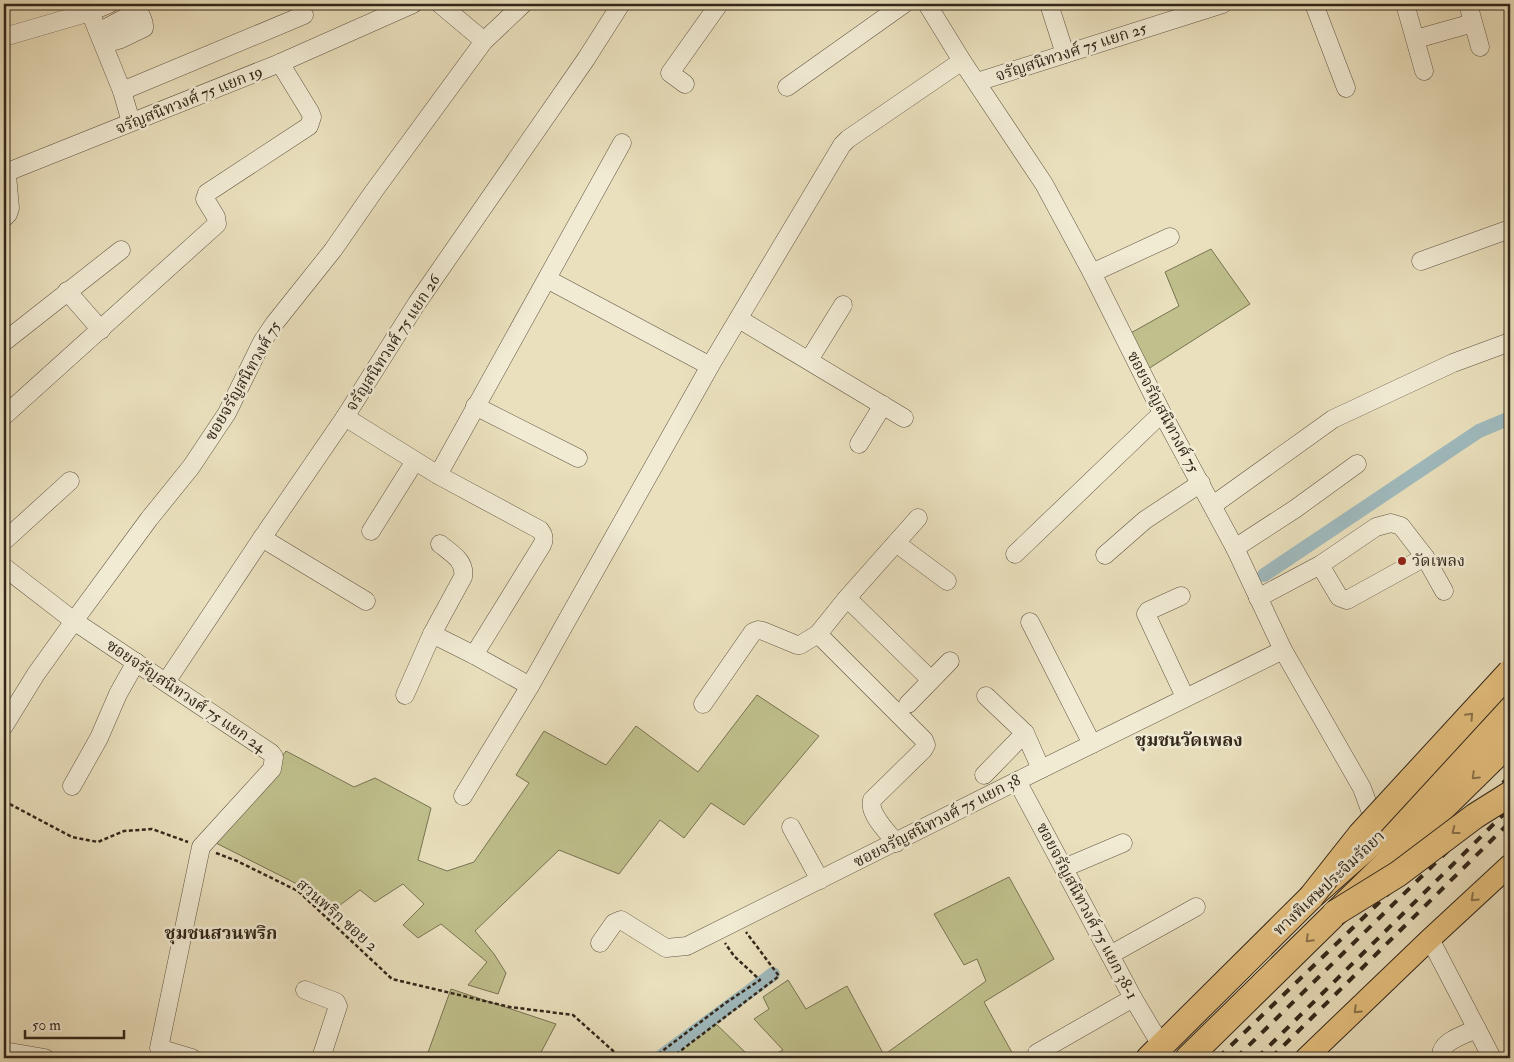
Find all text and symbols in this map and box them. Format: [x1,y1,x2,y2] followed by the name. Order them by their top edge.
[993,18,1149,86] street label: จรัญสนิทวงศ์ 75 แยก 25
[113,61,265,139] street label: จรัญสนิทวงศ์ 75 แยก 19
[341,270,445,415] street label: จรัญสนิทวงศ์ 75 แยก 26
[201,318,285,444] street label: ซอยจรัญสนิทวงศ์ 75
[1123,348,1203,476] street label: ซอยจรัญสนิทวงศ์ 75
[1412,551,1465,571] place label: วัดเพลง
[1396,555,1408,567] marker: วัดเพลง
[102,635,271,758] street label: ซอยจรัญสนิทวงศ์ 75 แยก 24
[1464,712,1473,721] one-way arrow
[1135,729,1243,752] district label: ชุมชนวัดเพลง
[850,770,1024,872] street label: ซอยจรัญสนิทวงศ์ 75 แยก 38
[1472,770,1481,779] one-way arrow
[1032,819,1142,1003] street label: ซอยจรัญสนิทวงศ์ 75 แยก 38-1
[1451,825,1461,834] one-way arrow
[1269,826,1389,940] street label: ทางพิเศษประจิมรัถยา
[292,874,382,956] street label: สวนพริก ซอย 2
[1471,892,1480,901] one-way arrow
[165,922,277,945] district label: ชุมชนสวนพริก
[1306,933,1315,942] one-way arrow
[1353,1004,1362,1013] one-way arrow
[25,1007,124,1039] scale bar
[32,1016,61,1035] text: 50 m

